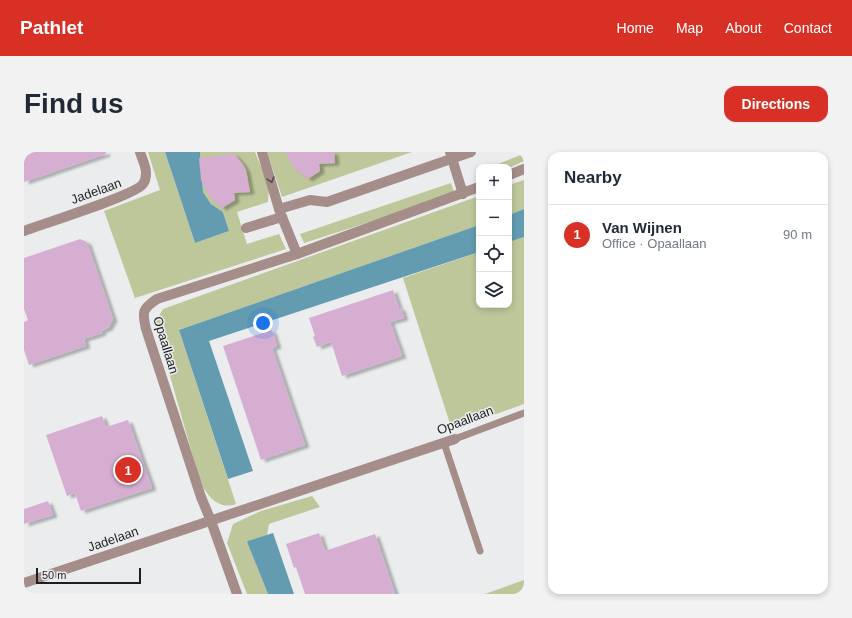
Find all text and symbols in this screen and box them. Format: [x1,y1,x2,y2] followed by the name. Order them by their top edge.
[20,17,83,38] text: Pathlet
[617,20,654,36] text: Home
[676,20,703,36] text: Map
[725,20,762,36] text: About
[784,20,832,36] text: Contact
[724,86,828,122] button: Directions
[24,88,124,119] text: Find us
[476,164,512,308] map controls
[476,164,512,200] button: +
[564,168,622,187] text: Nearby
[69,175,123,207] street label: Jadelaan
[266,177,274,184] one-way arrow
[476,200,512,236] button: −
[602,219,682,236] text: Van Wijnen
[573,227,581,242] text: 1
[783,227,812,242] text: 90 m
[476,236,512,272] button: locate
[602,236,707,251] text: Office · Opaallaan
[476,272,512,308] button: layers
[253,313,273,333] your location
[150,314,182,376] street label: Opaallaan
[435,402,495,438] street label: Opaallaan
[115,455,141,485] pin: 1
[86,523,140,555] street label: Jadelaan
[36,566,141,585] scale bar
[42,569,66,581] text: 50 m

